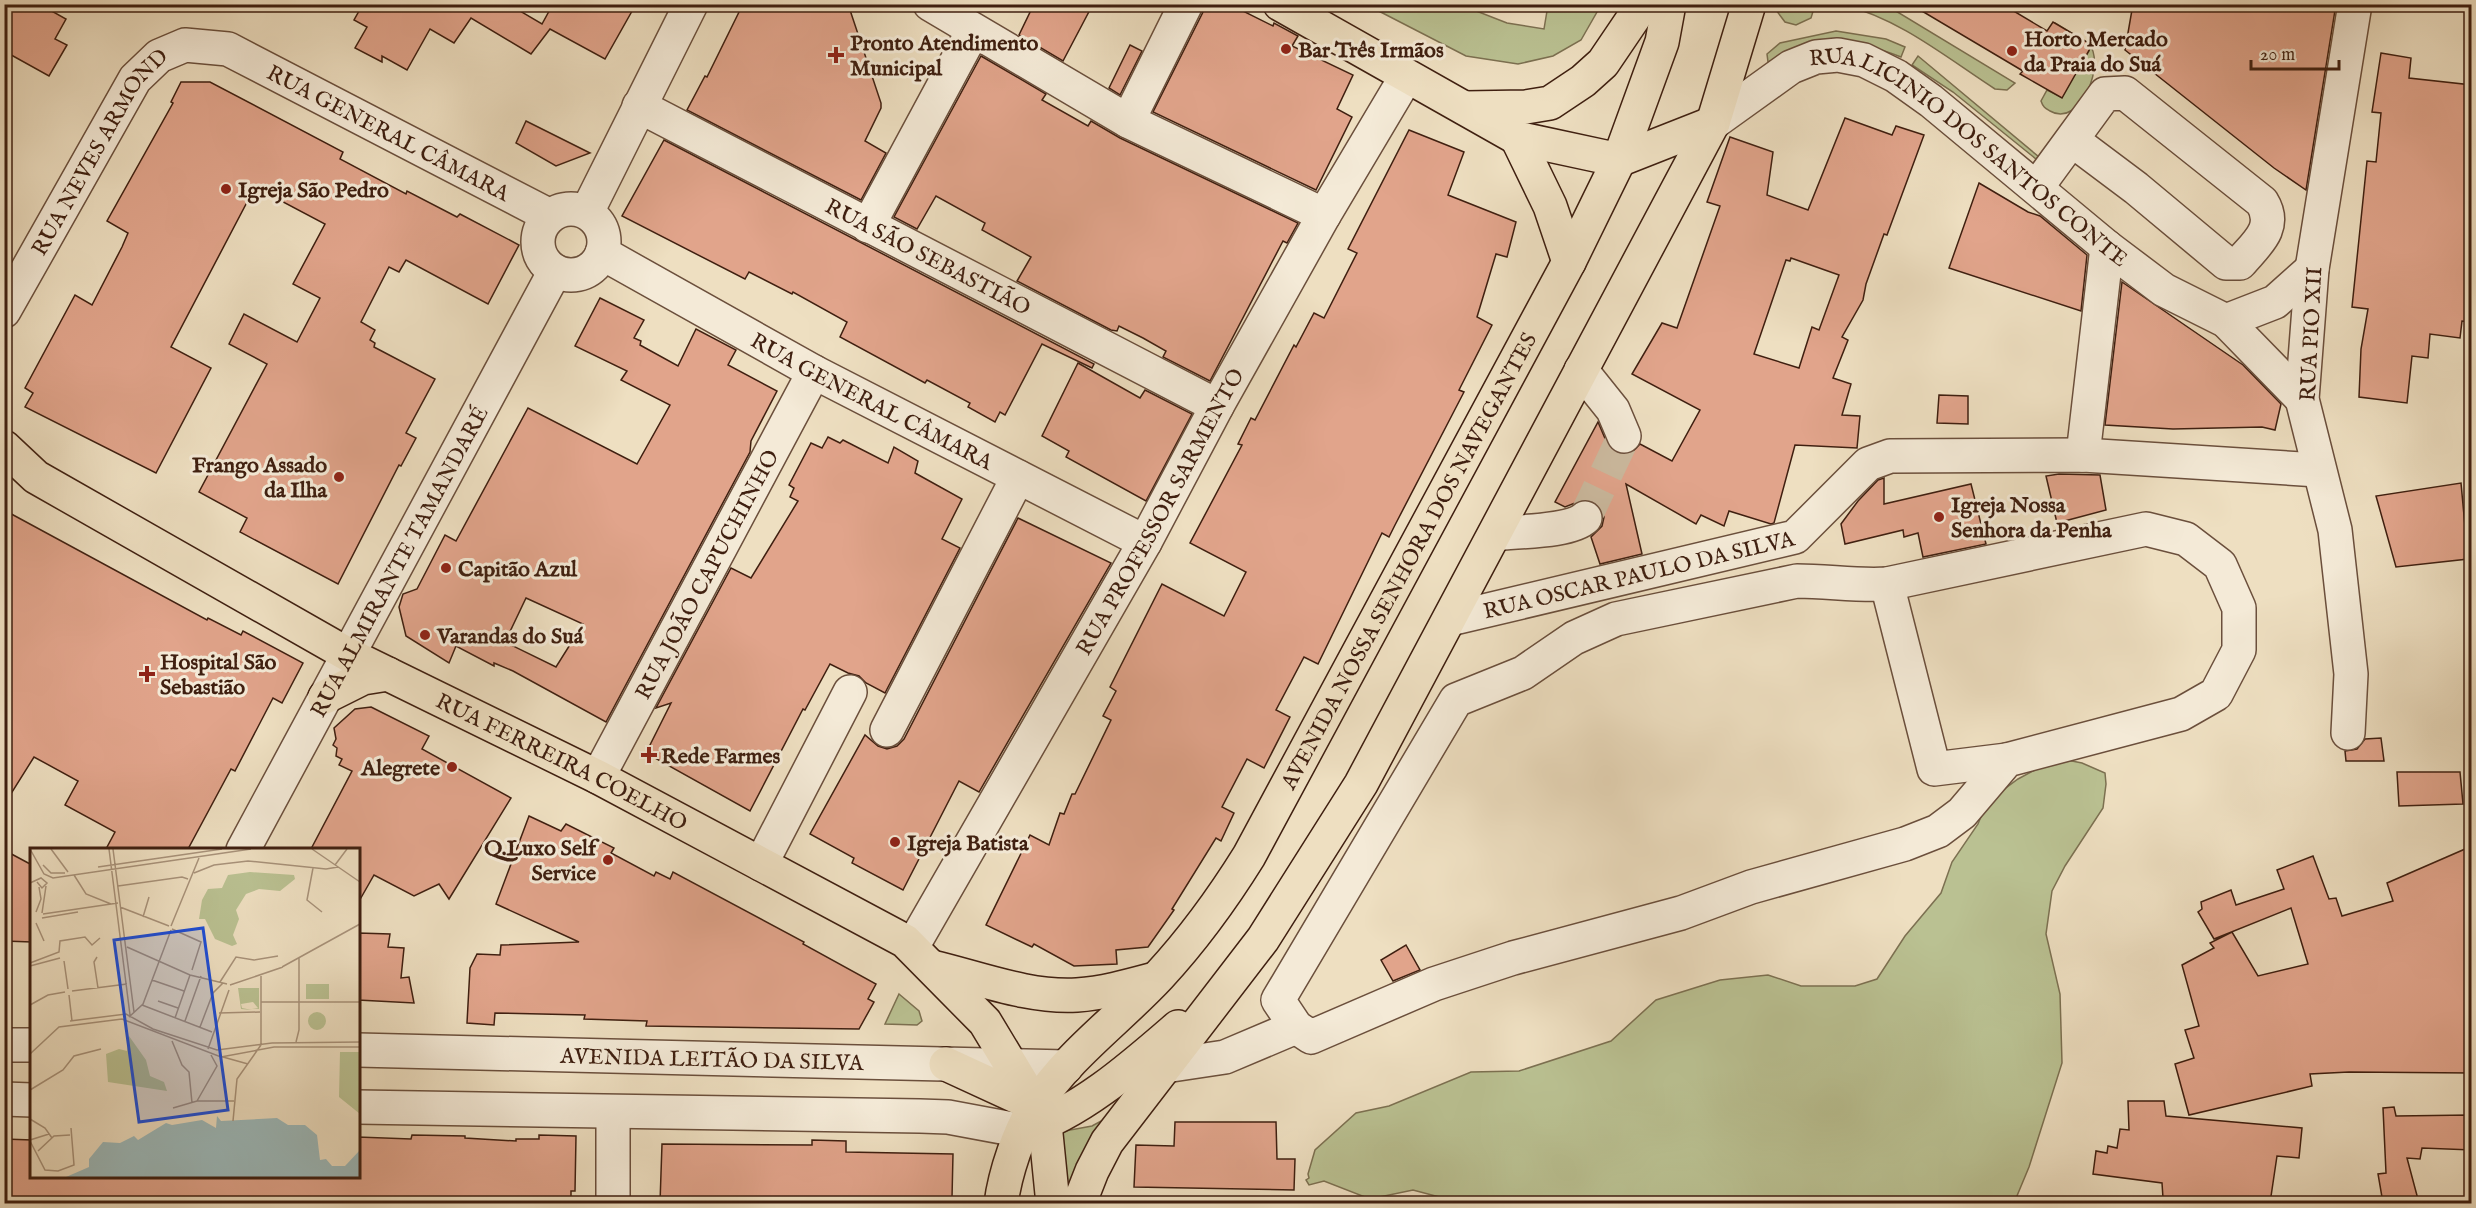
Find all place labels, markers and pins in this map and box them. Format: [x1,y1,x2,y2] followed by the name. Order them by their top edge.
[2024,26,2168,79] place label: Horto Mercado da Praia do Suá
[850,30,1038,83] place label: Pronto Atendimento Municipal
[1298,37,1444,65] place label: Bar Três Irmãos
[1279,42,1293,56] marker: Bar Três Irmãos
[2005,44,2019,58] marker: Horto Mercado da Praia do Suá
[827,46,845,64] marker: Pronto Atendimento Municipal
[238,177,389,205] place label: Igreja São Pedro
[219,182,233,196] marker: Igreja São Pedro
[192,452,327,505] place label: Frango Assado da Ilha
[332,470,346,484] marker: Frango Assado da Ilha
[1951,492,2112,545] place label: Igreja Nossa Senhora da Penha
[1932,510,1946,524] marker: Igreja Nossa Senhora da Penha
[458,556,578,584] place label: Capitão Azul
[439,561,453,575] marker: Capitão Azul
[436,623,584,651] place label: Varandas do Suá
[418,628,432,642] marker: Varandas do Suá
[160,649,276,702] place label: Hospital São Sebastião
[138,665,156,683] marker: Hospital São Sebastião
[661,743,781,771] place label: Rede Farmes
[642,748,656,762] marker: Rede Farmes
[360,755,440,783] place label: Alegrete
[445,760,459,774] marker: Alegrete
[907,830,1029,858] place label: Igreja Batista
[484,835,600,888] place label: Q.Luxo Self Service
[888,835,902,849] marker: Igreja Batista
[601,853,615,867] marker: Q.Luxo Self Service

